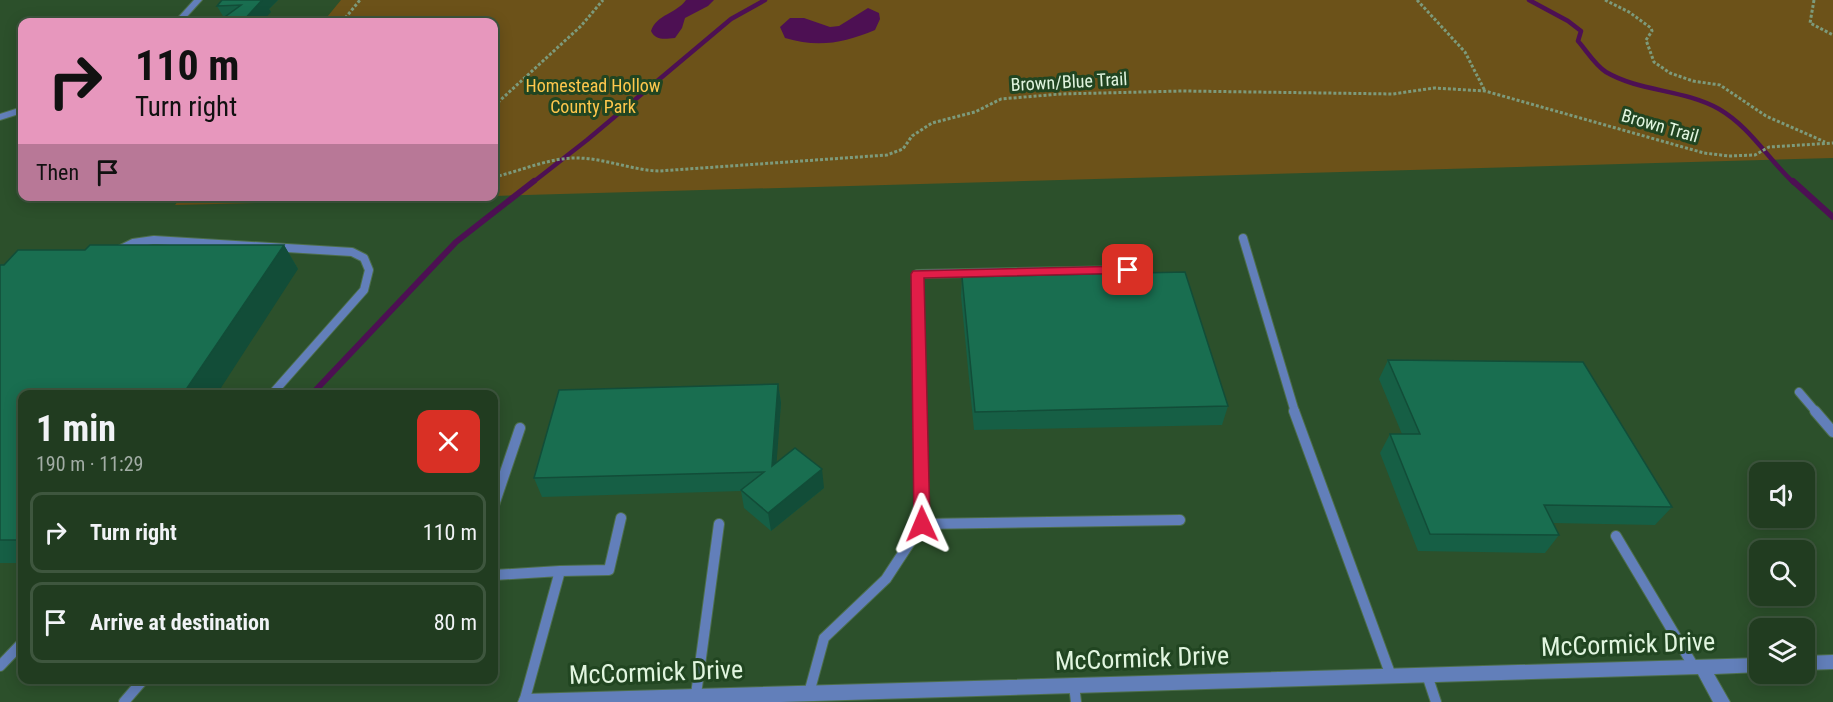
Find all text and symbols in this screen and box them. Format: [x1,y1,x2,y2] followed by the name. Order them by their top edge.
[135,41,240,90] text: 110 m
[36,42,114,120] icon: right
[1010,68,1128,95] street label: Brown/Blue Trail
[525,75,661,117] park label: Homestead Hollow County Park
[135,91,237,123] text: Turn right
[1619,105,1701,147] street label: Brown Trail
[91,156,124,189] icon: arrive
[36,160,79,185] text: Then
[1102,244,1153,295] pin
[1111,253,1144,286] icon: arrive
[36,408,116,450] text: 1 min
[417,410,480,473] button: close
[36,452,143,476] text: 190 m · 11:29
[1749,462,1815,684] map controls
[1749,462,1815,528] button: sound
[890,492,954,556] position arrow
[39,516,72,549] icon: right
[90,520,177,545] text: Turn right
[423,520,477,545] text: 110 m
[1749,540,1815,606] button: search
[39,606,72,639] icon: arrive
[90,610,270,635] text: Arrive at destination
[434,610,477,635] text: 80 m
[1749,618,1815,684] button: layers
[1540,626,1716,662] street label: McCormick Drive
[1054,640,1230,676] street label: McCormick Drive
[568,654,744,690] street label: McCormick Drive

